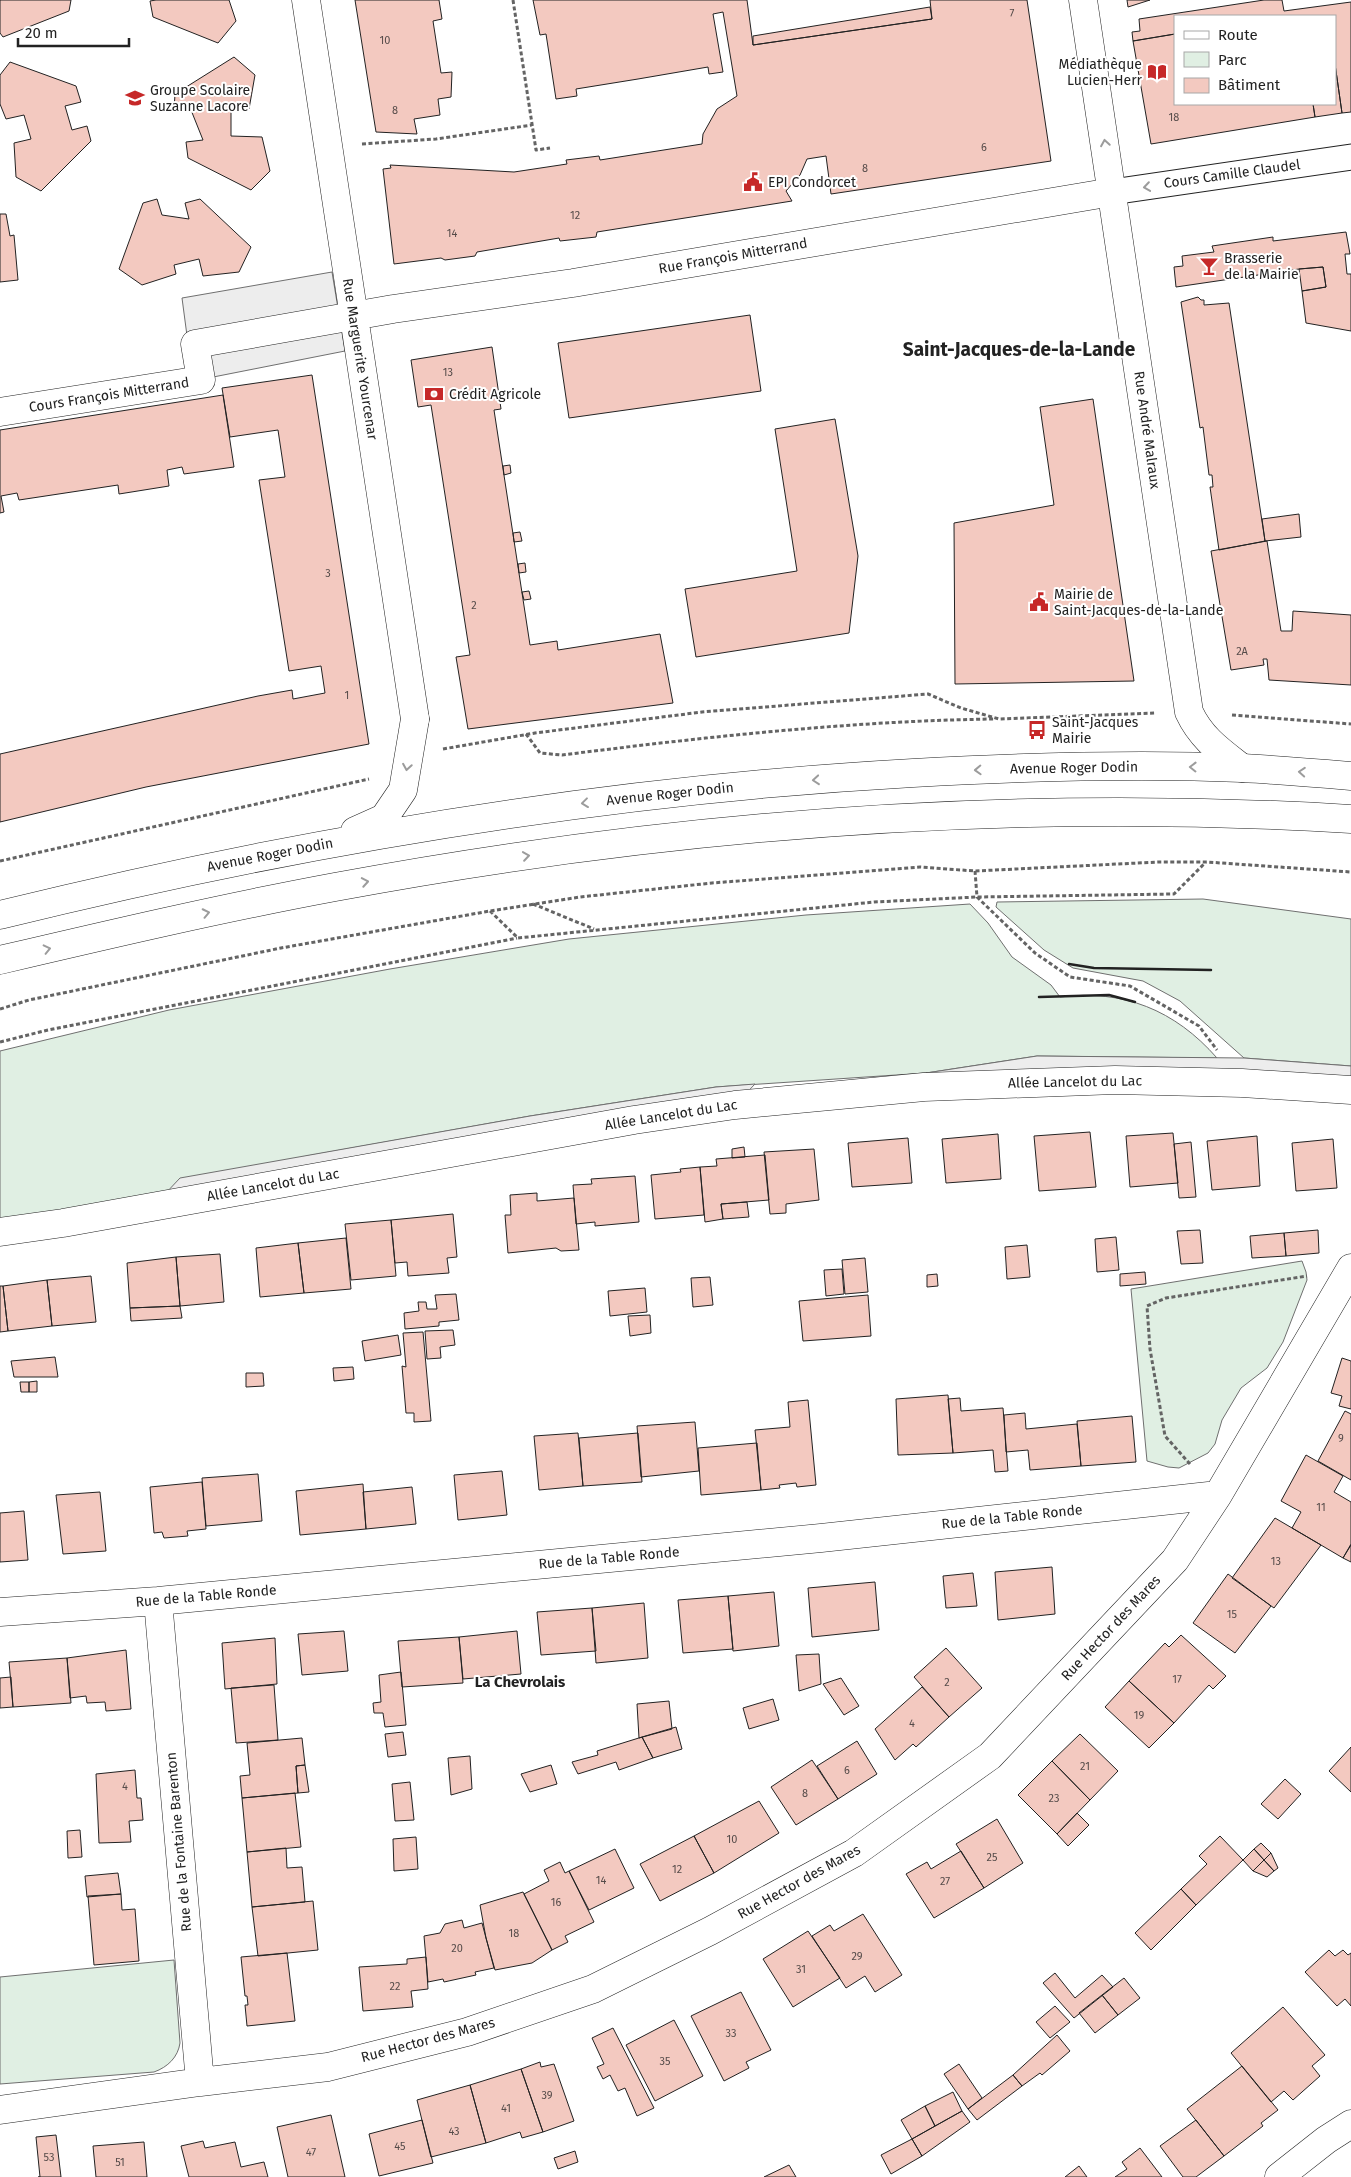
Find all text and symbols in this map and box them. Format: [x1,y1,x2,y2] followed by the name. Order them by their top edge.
[1010,7,1015,20] house number: 7
[18,15,129,47] scale bar
[1174,15,1336,105] legend
[25,24,58,42] text: 20 m
[1218,26,1258,44] text: Route
[380,34,390,47] house number: 10
[1218,51,1247,69] text: Parc
[1059,56,1143,89] place label: Médiathèque Lucien-Herr
[1146,61,1168,83] library icon: Médiathèque Lucien-Herr
[1218,76,1281,94] text: Bâtiment
[150,82,250,115] place label: Groupe Scolaire Suzanne Lacore
[124,87,146,109] school or university icon: Groupe Scolaire Suzanne Lacore
[392,104,398,117] house number: 8
[1169,111,1179,124] house number: 18
[1100,139,1111,147] one-way arrow
[981,141,987,154] house number: 6
[1163,156,1301,192] street label: Cours Camille Claudel
[862,162,868,175] house number: 8
[742,171,764,193] public building icon: EPI Condorcet
[768,174,857,191] place label: EPI Condorcet
[1143,181,1151,191] one-way arrow
[570,209,580,222] house number: 12
[447,227,457,240] house number: 14
[657,235,809,277] street label: Rue François Mitterrand
[1224,250,1299,283] place label: Brasserie de la Mairie
[1198,255,1220,277] bar icon: Brasserie de la Mairie
[339,277,381,442] street label: Rue Marguerite Yourcenar
[903,338,1135,361] district label: Saint-Jacques-de-la-Lande
[443,366,453,379] house number: 13
[1130,370,1164,490] street label: Rue André Malraux
[28,374,190,416] street label: Cours François Mitterrand
[423,383,445,405] bank icon: Crédit Agricole
[449,386,541,403] place label: Crédit Agricole
[325,567,331,580] house number: 3
[1054,586,1223,619] place label: Mairie de Saint-Jacques-de-la-Lande
[1028,591,1050,613] public building icon: Mairie de Saint-Jacques-de-la-Lande
[471,599,477,612] house number: 2
[1236,645,1249,658] house number: 2A
[345,689,349,702] house number: 1
[1052,714,1139,747] place label: Saint-Jacques Mairie
[1026,719,1048,741] bus stop icon: Saint-Jacques Mairie
[1010,758,1138,778] street label: Avenue Roger Dodin
[403,762,413,771] one-way arrow
[1189,762,1197,772] one-way arrow
[974,765,982,775] one-way arrow
[1298,767,1306,778] one-way arrow
[812,774,820,785] one-way arrow
[605,779,735,809] street label: Avenue Roger Dodin
[581,797,589,808] one-way arrow
[205,834,335,876] street label: Avenue Roger Dodin
[522,851,530,862] one-way arrow
[361,877,370,887] one-way arrow
[201,908,210,919] one-way arrow
[43,944,52,955] one-way arrow
[1008,1072,1143,1092] street label: Allée Lancelot du Lac
[603,1096,739,1134] street label: Allée Lancelot du Lac
[205,1165,341,1205] street label: Allée Lancelot du Lac
[1338,1432,1344,1445] house number: 9
[941,1501,1083,1533] street label: Rue de la Table Ronde
[1316,1501,1326,1514] house number: 11
[538,1543,680,1573] street label: Rue de la Table Ronde
[1271,1555,1281,1568] house number: 13
[1058,1571,1165,1684] street label: Rue Hector des Mares
[135,1581,277,1611] street label: Rue de la Table Ronde
[1227,1608,1238,1621] house number: 15
[475,1673,565,1691] district label: La Chevrolais
[1172,1673,1182,1686] house number: 17
[944,1676,950,1689] house number: 2
[1134,1709,1144,1722] house number: 19
[909,1717,915,1730] house number: 4
[163,1752,195,1932] street label: Rue de la Fontaine Barenton
[1080,1760,1090,1773] house number: 21
[844,1764,850,1777] house number: 6
[122,1780,128,1793] house number: 4
[802,1787,808,1800] house number: 8
[1049,1792,1059,1805] house number: 23
[727,1833,737,1846] house number: 10
[735,1841,864,1923] street label: Rue Hector des Mares
[987,1851,998,1864] house number: 25
[672,1863,682,1876] house number: 12
[596,1874,606,1887] house number: 14
[940,1875,950,1888] house number: 27
[551,1896,561,1909] house number: 16
[509,1927,519,1940] house number: 18
[451,1942,463,1955] house number: 20
[851,1950,863,1963] house number: 29
[796,1963,806,1976] house number: 31
[390,1980,400,1993] house number: 22
[359,2014,497,2066] street label: Rue Hector des Mares
[726,2027,736,2040] house number: 33
[660,2055,671,2068] house number: 35
[541,2089,553,2102] house number: 39
[501,2102,511,2115] house number: 41
[448,2125,460,2138] house number: 43
[394,2140,406,2153] house number: 45
[306,2146,316,2159] house number: 47
[44,2151,54,2164] house number: 53
[115,2156,125,2169] house number: 51

